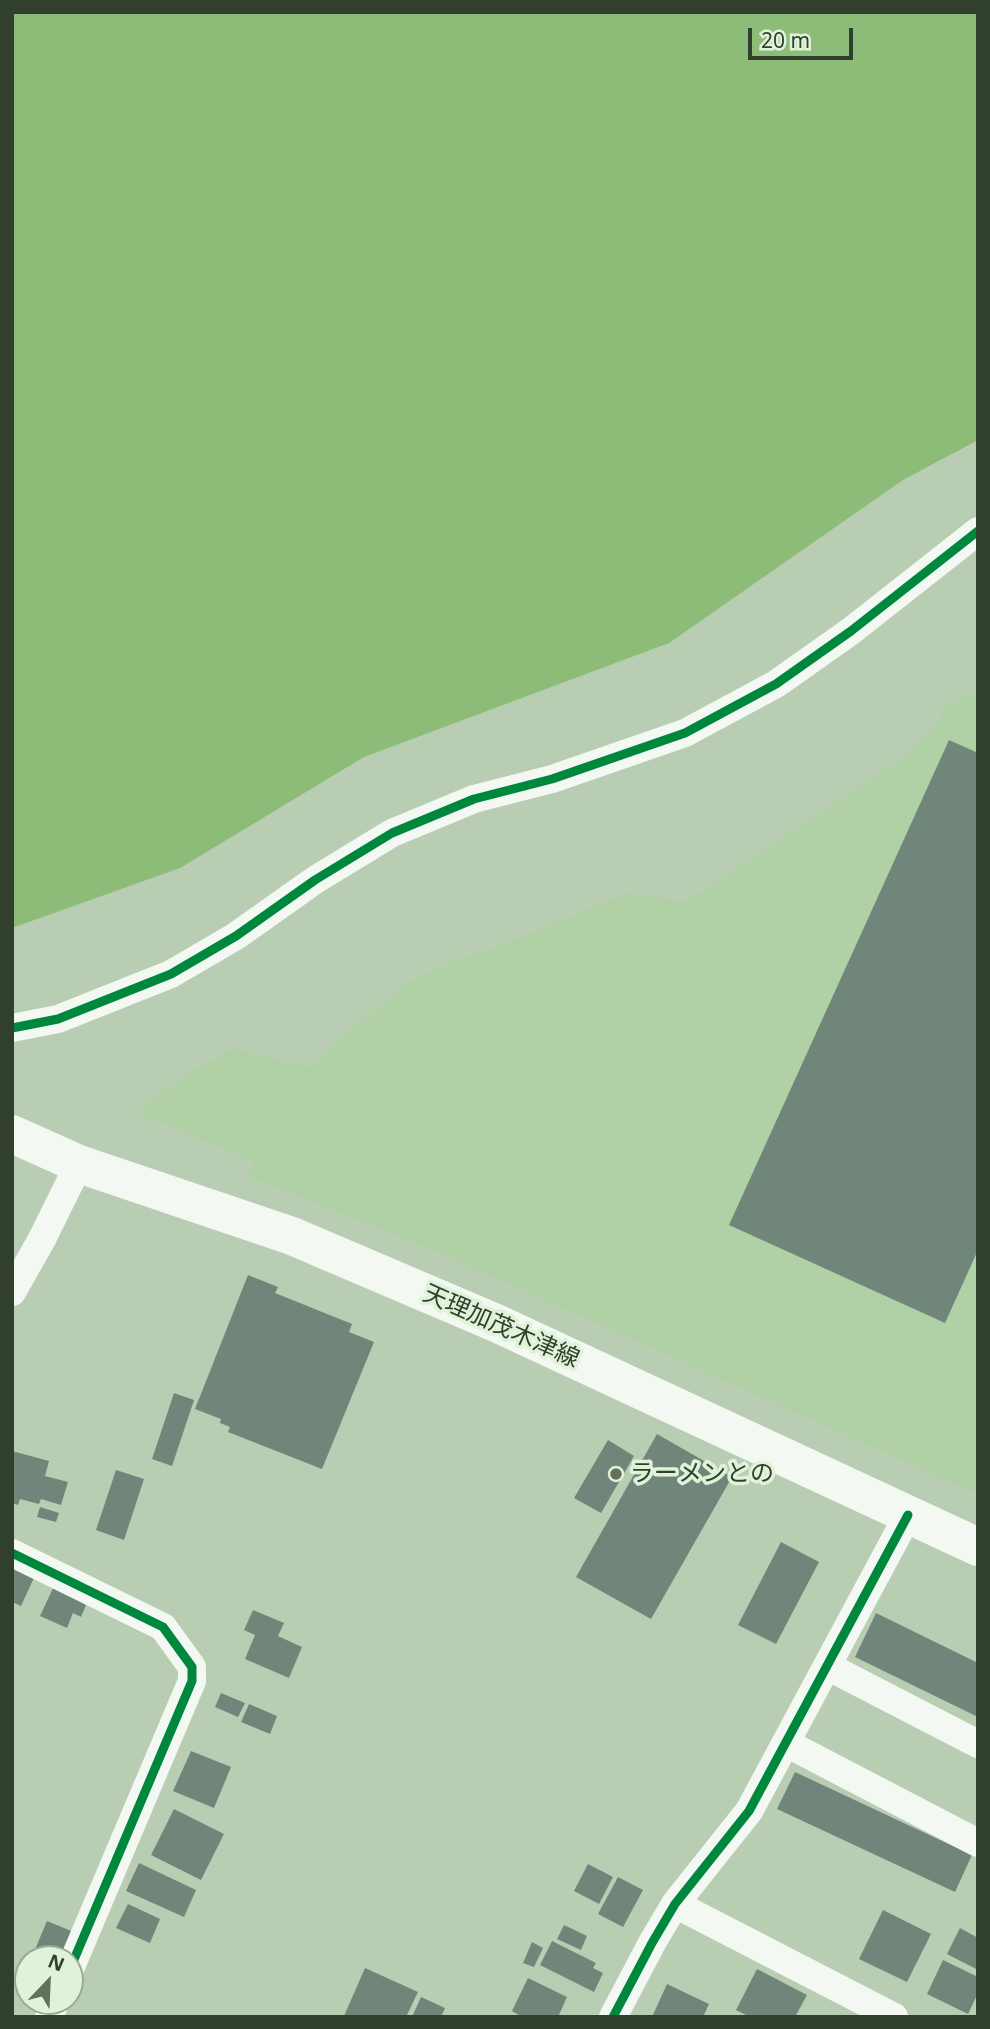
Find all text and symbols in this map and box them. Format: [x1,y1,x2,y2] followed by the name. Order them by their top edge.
[752,14,857,58] scale bar
[761,26,810,54] text: 20 m
[418,1280,584,1374] street label: 天理加茂木津線
[630,1460,774,1488] place label: ラーメンとの
[608,1466,624,1482] marker: ラーメンとの
[14,1945,84,2015] north arrow
[44,1948,69,1977] text: N

